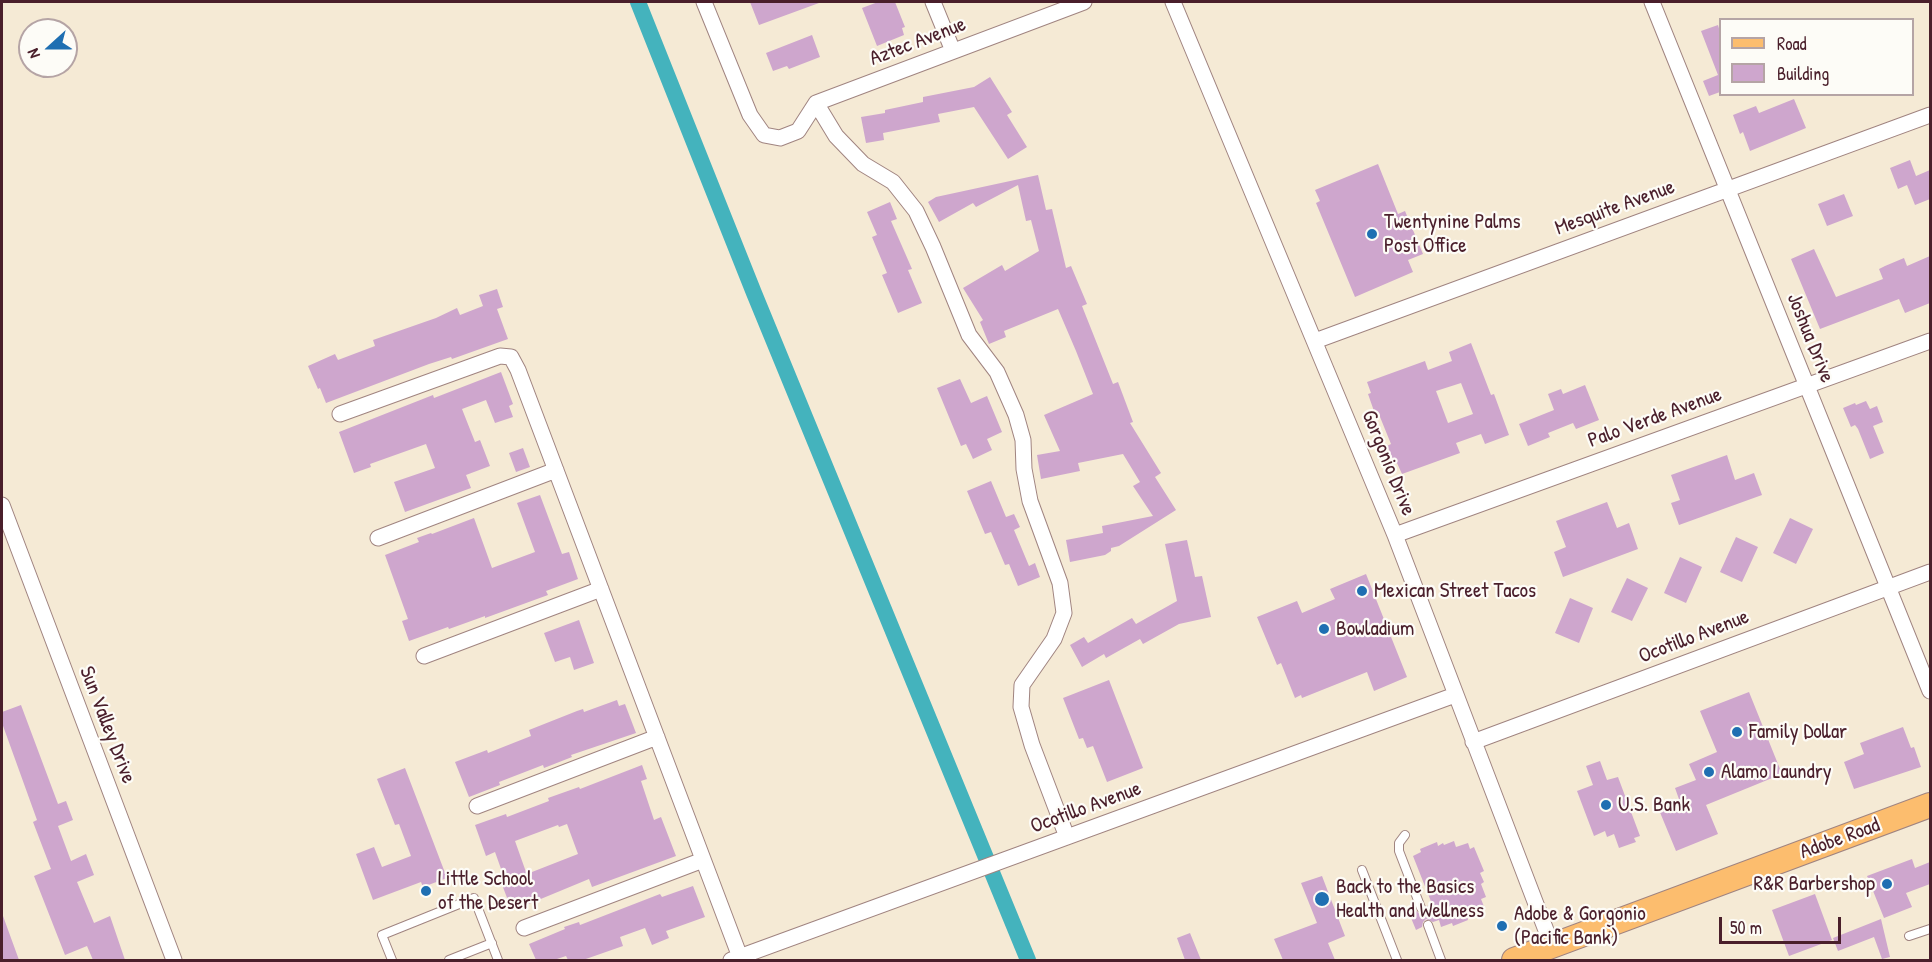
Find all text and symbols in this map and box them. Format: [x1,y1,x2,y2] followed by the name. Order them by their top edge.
[866,12,970,72] street label: Aztec Avenue
[18,18,78,78] north arrow
[1719,18,1914,96] legend
[1777,31,1807,56] text: Road
[21,46,45,62] text: N
[1777,61,1829,86] text: Building
[1552,175,1678,241] street label: Mesquite Avenue
[1384,209,1521,259] place label: Twentynine Palms Post Office
[1365,227,1379,241] marker: Twentynine Palms Post Office
[1781,290,1839,386] street label: Joshua Drive
[1585,382,1725,454] street label: Palo Verde Avenue
[1355,407,1421,519] street label: Gorgonio Drive
[1374,578,1536,604] place label: Mexican Street Tacos
[1355,584,1369,598] marker: Mexican Street Tacos
[1635,604,1753,670] street label: Ocotillo Avenue
[1336,616,1414,642] place label: Bowladium
[1317,622,1331,636] marker: Bowladium
[73,663,141,787] street label: Sun Valley Drive
[1749,719,1847,745] place label: Family Dollar
[1730,725,1744,739] marker: Family Dollar
[1721,759,1832,785] place label: Alamo Laundry
[1702,765,1716,779] marker: Alamo Laundry
[1027,776,1145,840] street label: Ocotillo Avenue
[1618,792,1690,818] place label: U.S. Bank
[1599,798,1613,812] marker: U.S. Bank
[1797,813,1883,865] street label: Adobe Road
[438,866,538,916] place label: Little School of the Desert
[1754,871,1875,897] place label: R&R Barbershop
[1336,874,1484,924] place label: Back to the Basics Health and Wellness
[1880,877,1894,891] marker: R&R Barbershop
[419,884,433,898] marker: Little School of the Desert
[1313,890,1331,908] marker: Back to the Basics Health and Wellness
[1514,901,1646,951] place label: Adobe & Gorgonio (Pacific Bank)
[1722,905,1844,943] scale bar
[1730,915,1762,940] text: 50 m
[1495,919,1509,933] marker: Adobe & Gorgonio (Pacific Bank)

